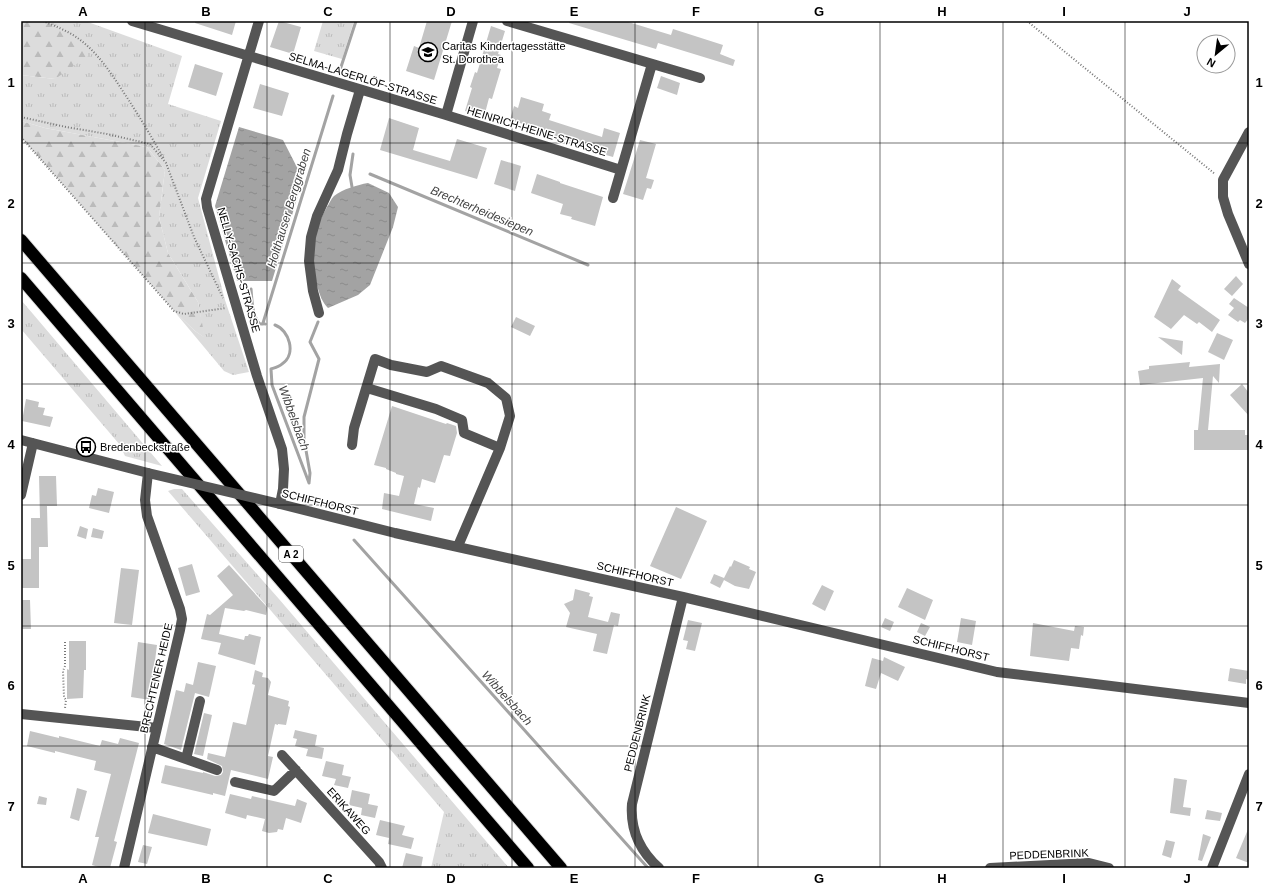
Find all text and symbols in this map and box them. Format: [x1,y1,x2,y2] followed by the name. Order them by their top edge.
[78,4,88,19] text: A
[201,4,211,19] text: B
[323,4,333,19] text: C
[446,4,456,19] text: D
[570,4,579,19] text: E
[692,4,700,19] text: F
[814,4,824,19] text: G
[937,4,947,19] text: H
[1062,4,1066,19] text: I
[1183,4,1191,19] text: J
[1196,34,1236,74] north arrow
[442,40,566,65] place label: Caritas Kindertagesstätte St. Dorothea
[417,41,439,63] school or university icon: Caritas Kindertagesstätte St. Dorothea
[287,50,439,106] street label: SELMA-LAGERLÖF-STRASSE
[1205,56,1218,70] text: N
[7,75,15,90] text: 1
[1255,75,1263,90] text: 1
[466,104,608,158] street label: HEINRICH-HEINE-STRASSE
[264,146,314,269] water label: Holthauser Berggraben
[429,183,536,239] water label: Brechterheidesiepen
[7,196,15,211] text: 2
[1255,196,1263,211] text: 2
[215,206,263,334] street label: NELLY-SACHS-STRASSE
[7,316,15,331] text: 3
[1255,316,1263,331] text: 3
[276,383,312,453] water label: Wibbelsbach
[75,436,97,458] bus stop icon: Bredenbeckstraße
[7,437,15,452] text: 4
[1255,437,1263,452] text: 4
[100,441,190,453] place label: Bredenbeckstraße
[281,487,360,517] street label: SCHIFFHORST
[279,546,303,562] road number: A 2
[7,558,15,573] text: 5
[1255,558,1263,573] text: 5
[596,559,675,589] street label: SCHIFFHORST
[138,622,174,734] street label: BRECHTENER HEIDE
[912,633,991,663] street label: SCHIFFHORST
[479,668,535,728] water label: Wibbelsbach
[7,678,15,693] text: 6
[1255,678,1263,693] text: 6
[622,692,653,773] street label: PEDDENBRINK
[325,785,373,837] street label: ERIKAWEG
[7,799,15,814] text: 7
[1255,799,1263,814] text: 7
[1009,847,1090,861] street label: PEDDENBRINK
[78,871,88,886] text: A
[201,871,211,886] text: B
[323,871,333,886] text: C
[446,871,456,886] text: D
[570,871,579,886] text: E
[692,871,700,886] text: F
[814,871,824,886] text: G
[937,871,947,886] text: H
[1062,871,1066,886] text: I
[1183,871,1191,886] text: J

